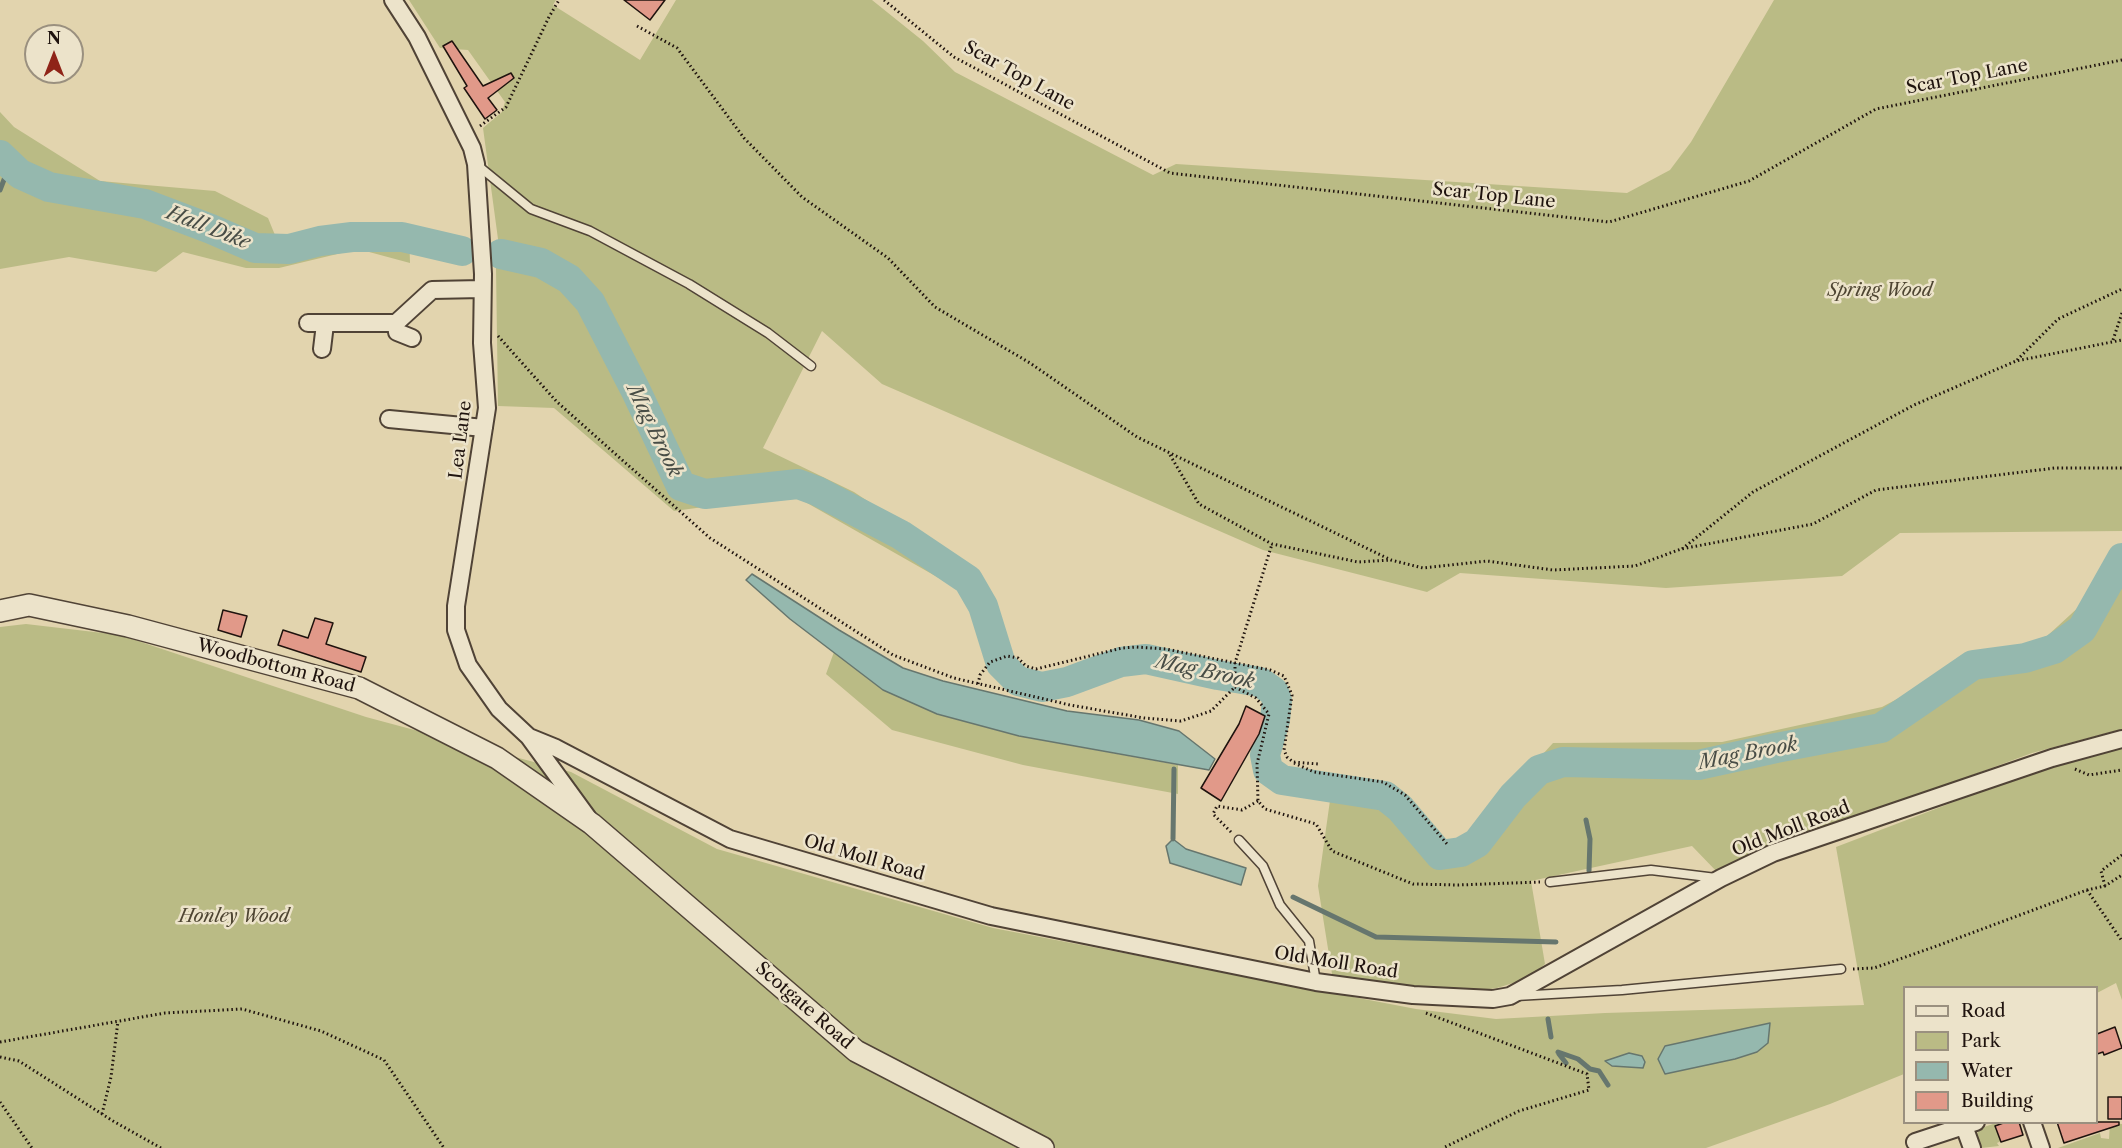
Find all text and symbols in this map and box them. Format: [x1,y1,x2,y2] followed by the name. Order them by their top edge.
[24,24,84,84] north arrow
[47,28,61,48] text: N
[960,37,1078,115] street label: Scar Top Lane
[1904,55,2030,99] street label: Scar Top Lane
[1432,179,1556,213] street label: Scar Top Lane
[163,201,253,255] water label: Hall Dike
[1827,280,1933,302] park label: Spring Wood
[621,381,687,481] water label: Mag Brook
[445,400,477,480] street label: Lea Lane
[195,634,357,698] street label: Woodbottom Road
[1153,650,1257,694] water label: Mag Brook
[1696,733,1800,775] water label: Mag Brook
[1729,797,1853,861] street label: Old Moll Road
[801,830,927,886] street label: Old Moll Road
[179,906,289,928] park label: Honley Wood
[1273,943,1399,983] street label: Old Moll Road
[751,958,857,1054] street label: Scotgate Road
[1903,986,2098,1124] legend
[1961,1000,2006,1022] text: Road
[1961,1030,2000,1052] text: Park
[1961,1060,2013,1082] text: Water
[1961,1090,2033,1112] text: Building

